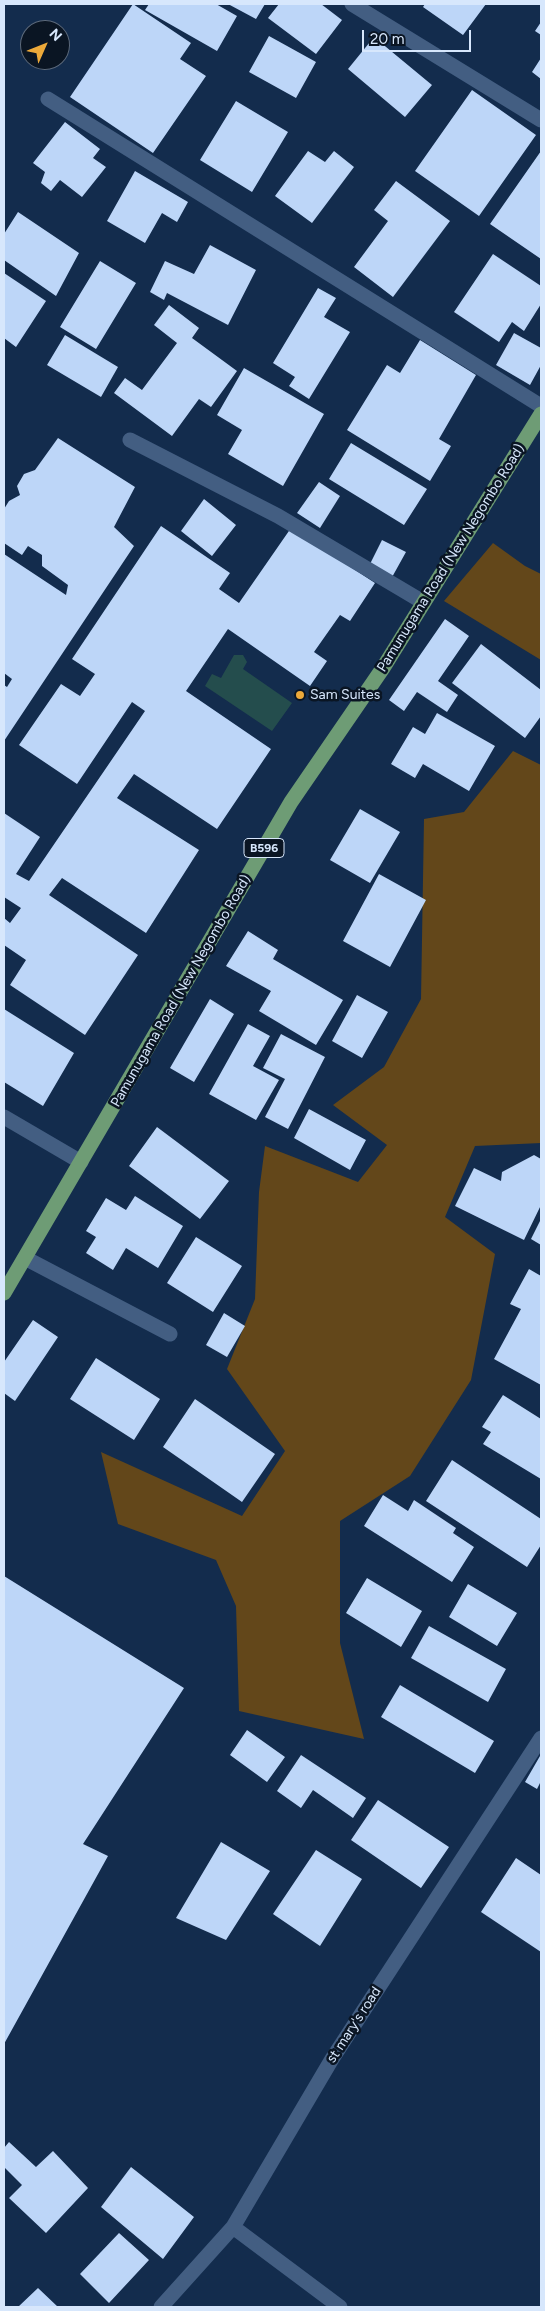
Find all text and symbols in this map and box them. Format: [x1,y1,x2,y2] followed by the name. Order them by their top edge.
[20,20,70,70] north arrow
[365,20,474,52] scale bar
[46,25,65,45] text: N
[370,30,404,48] text: 20 m
[374,441,528,675] street label: Pamunugama Road (New Negombo Road)
[310,687,380,703] place label: Sam Suites
[294,689,306,701] marker: Sam Suites
[244,838,284,858] road number: B596
[107,872,255,1110] street label: Pamunugama Road (New Negombo Road)
[323,1984,385,2066] street label: st mary's road

